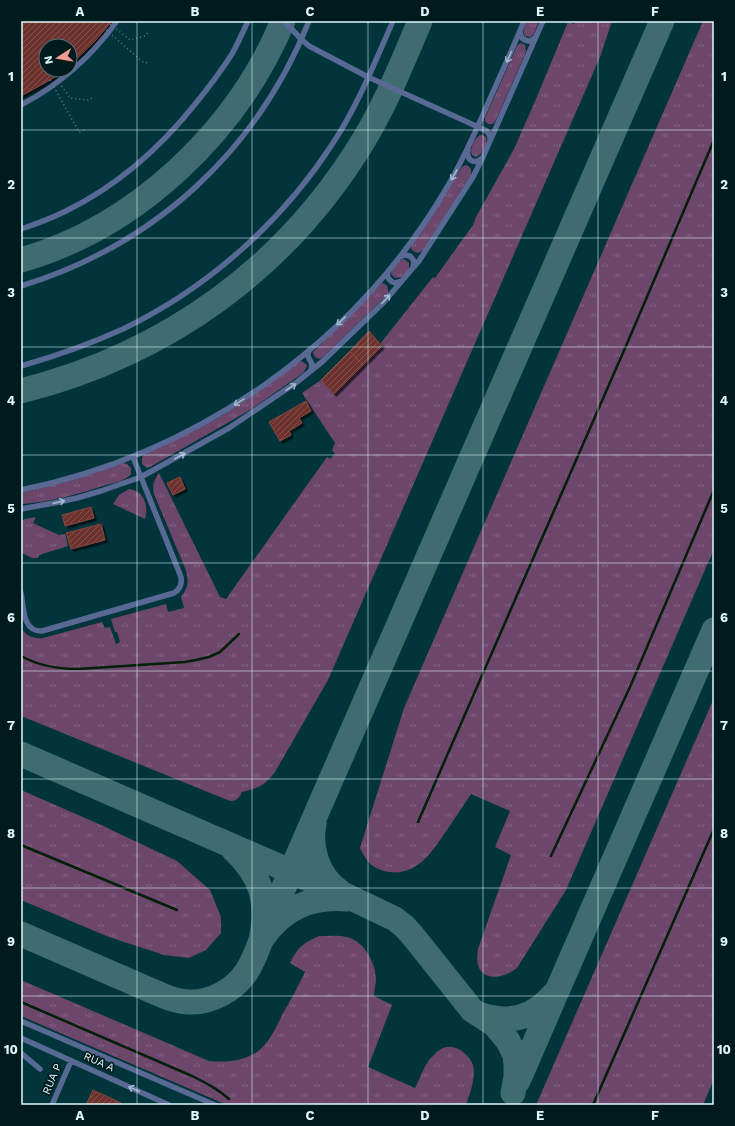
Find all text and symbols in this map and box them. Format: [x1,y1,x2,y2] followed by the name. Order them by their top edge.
[76,4,85,19] text: A
[191,4,200,19] text: B
[306,4,315,19] text: C
[420,4,430,19] text: D
[536,4,544,19] text: E
[651,4,659,19] text: F
[38,38,78,78] north arrow
[505,50,512,62] one-way arrow
[42,55,56,65] text: N
[8,69,14,84] text: 1
[721,69,727,84] text: 1
[450,168,457,180] one-way arrow
[7,177,15,192] text: 2
[720,177,728,192] text: 2
[7,285,15,300] text: 3
[720,285,728,300] text: 3
[381,294,391,304] one-way arrow
[336,316,346,326] one-way arrow
[285,383,296,391] one-way arrow
[7,393,16,408] text: 4
[720,393,729,408] text: 4
[234,398,245,406] one-way arrow
[174,451,186,459] one-way arrow
[53,498,66,505] one-way arrow
[7,501,15,516] text: 5
[720,501,728,516] text: 5
[7,610,15,625] text: 6
[720,610,728,625] text: 6
[7,718,15,733] text: 7
[720,718,728,733] text: 7
[7,826,15,841] text: 8
[720,826,728,841] text: 8
[7,934,15,949] text: 9
[720,934,728,949] text: 9
[4,1042,18,1057] text: 10
[717,1042,731,1057] text: 10
[82,1050,116,1074] street label: RUA A
[40,1061,64,1096] street label: RUA P
[128,1085,140,1092] one-way arrow
[76,1108,85,1123] text: A
[191,1108,200,1123] text: B
[306,1108,315,1123] text: C
[420,1108,430,1123] text: D
[536,1108,544,1123] text: E
[651,1108,659,1123] text: F

